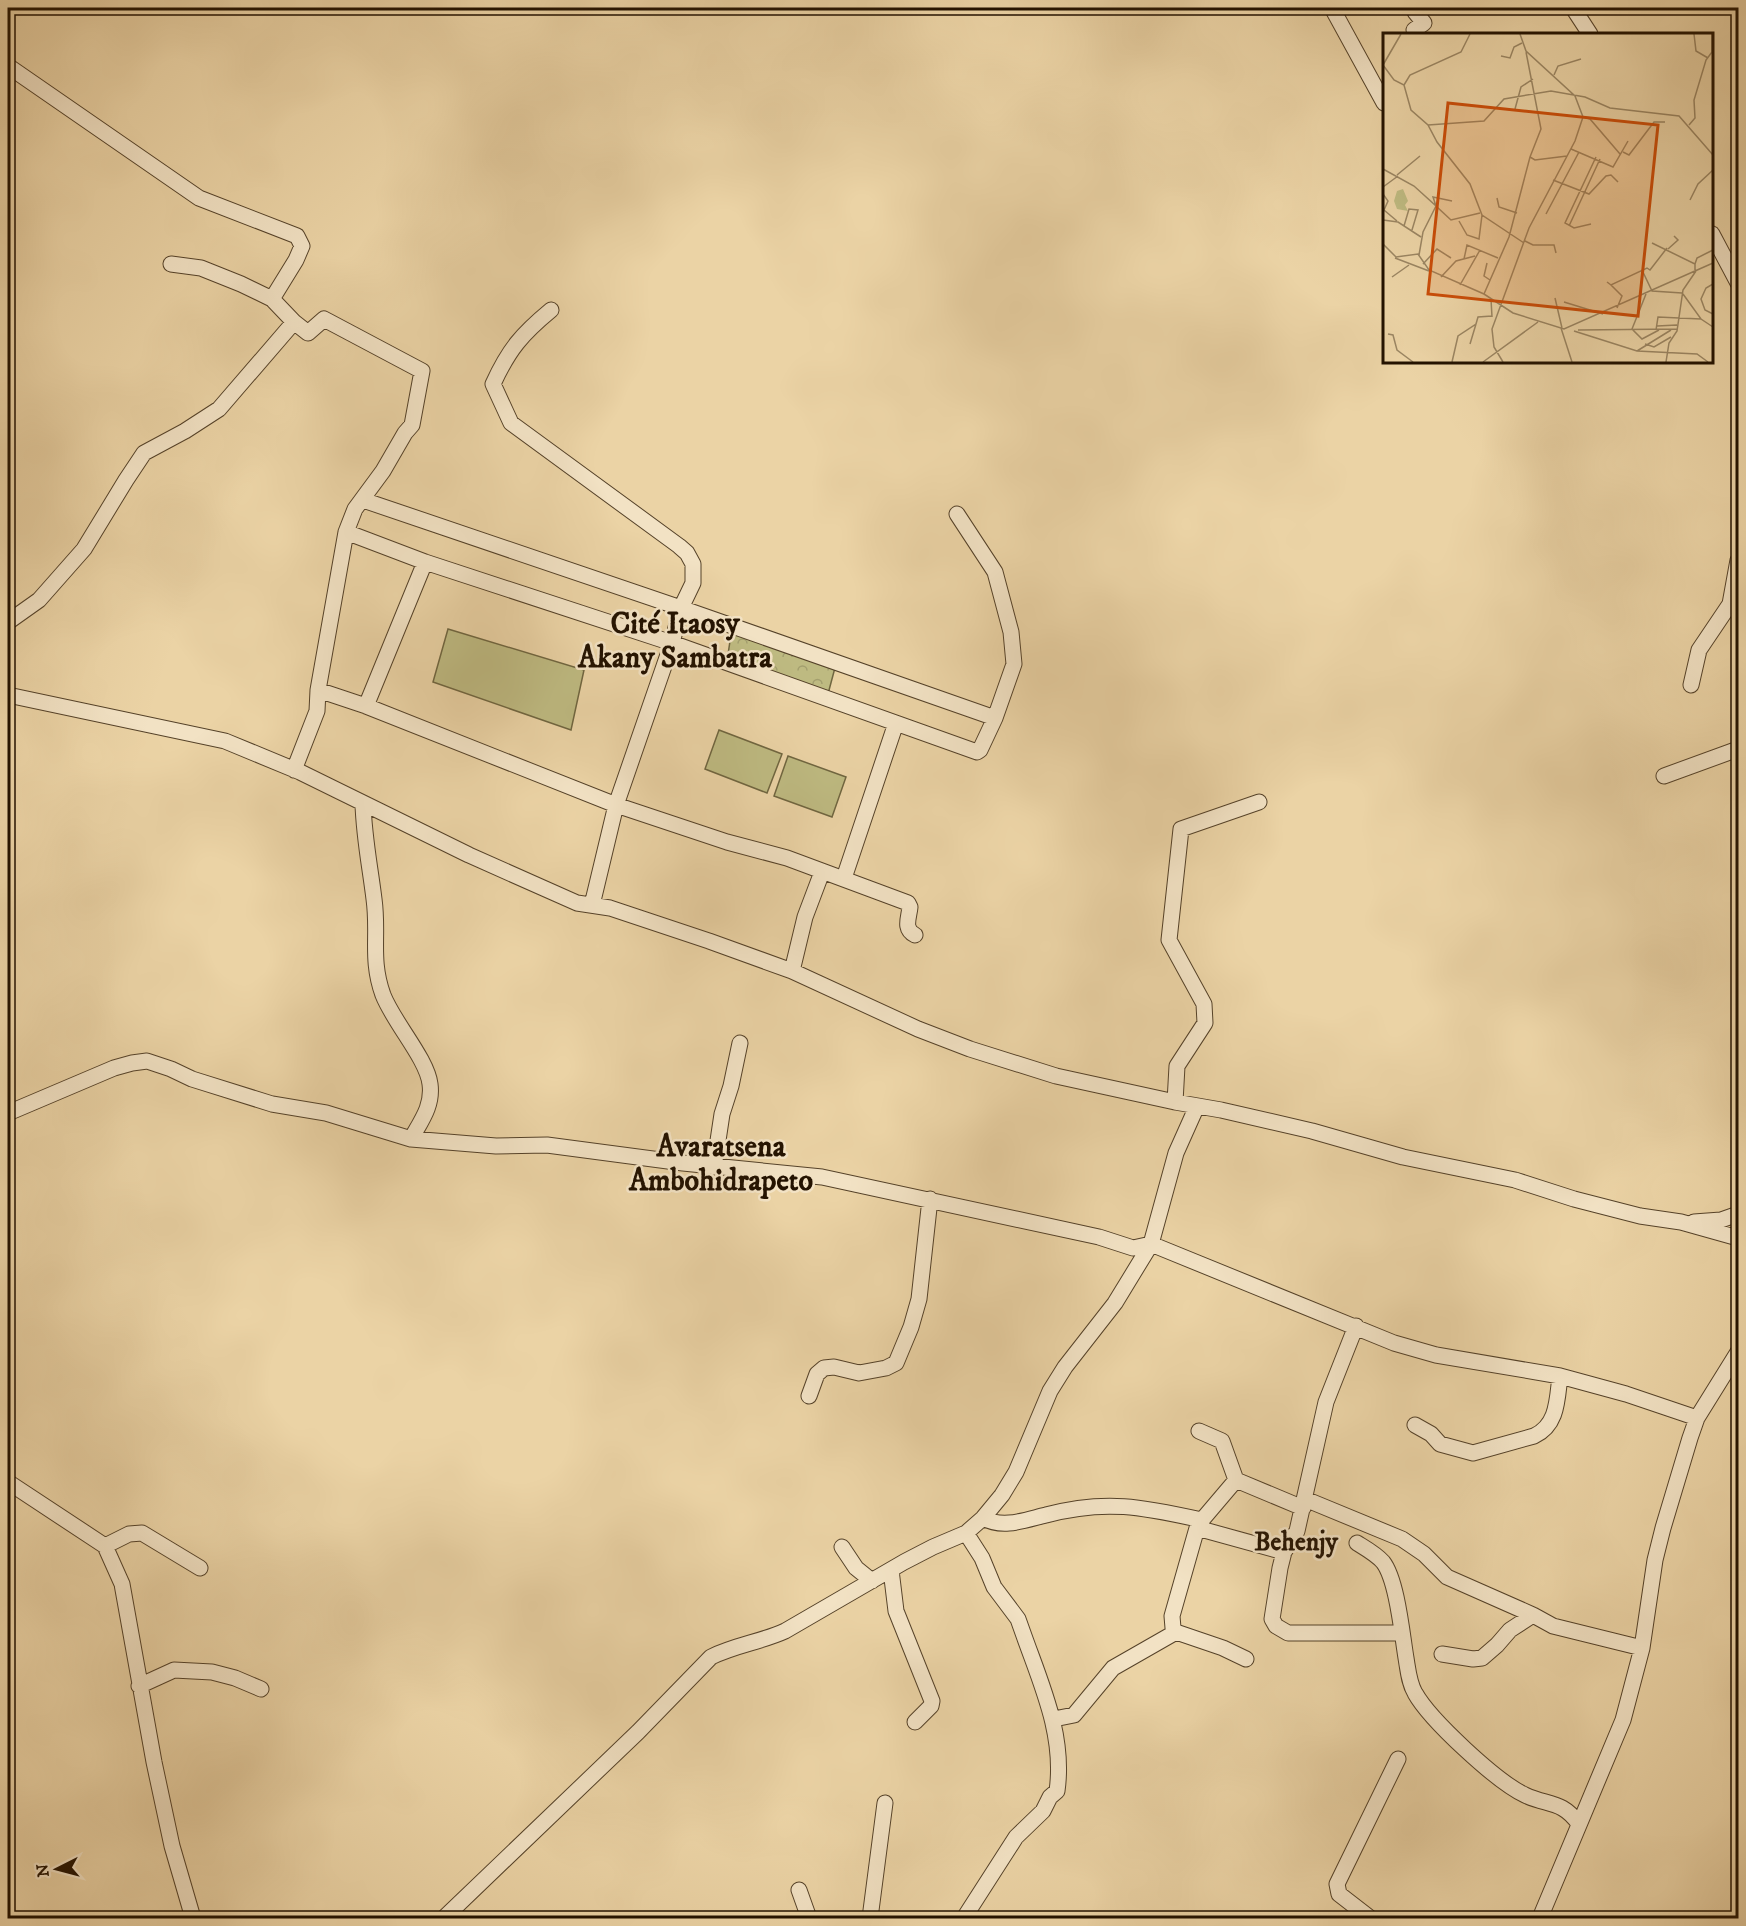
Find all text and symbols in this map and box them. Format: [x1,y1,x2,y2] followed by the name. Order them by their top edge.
[1383,33,1713,363] inset map
[577,606,773,677] district label: Cité Itaosy Akany Sambatra
[628,1129,813,1200] district label: Avaratsena Ambohidrapeto
[1254,1526,1339,1559] district label: Behenjy
[27,1839,87,1899] north arrow
[32,1863,54,1878] text: N

